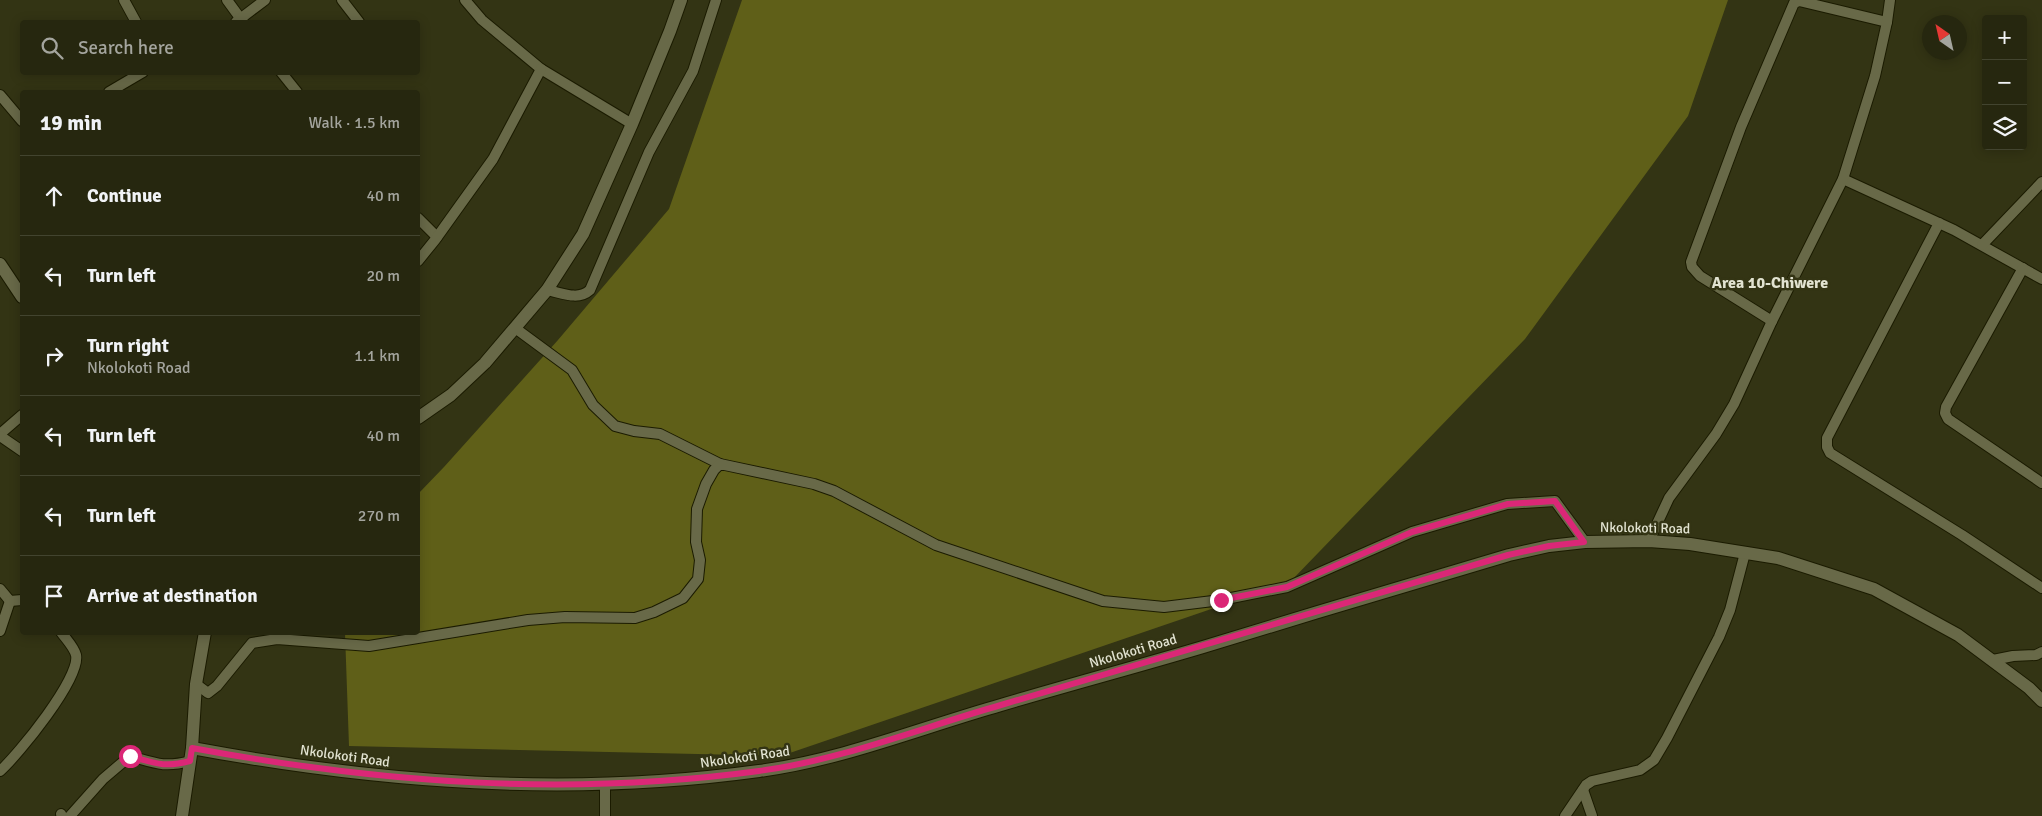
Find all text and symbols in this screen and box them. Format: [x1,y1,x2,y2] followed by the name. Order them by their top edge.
[1922,15,1967,60] north arrow
[1982,15,2027,150] map controls
[1982,15,2027,60] button: +
[20,20,420,75] search box
[38,34,66,62] icon: search
[78,36,174,60] text: Search here
[1982,60,2027,105] button: −
[1982,105,2027,150] button: layers
[40,110,102,136] text: 19 min
[308,113,400,133] text: Walk · 1.5 km
[40,182,68,210] icon: ahead
[87,184,162,208] text: Continue
[366,186,400,206] text: 40 m
[40,262,68,290] icon: left
[87,264,156,288] text: Turn left
[366,266,400,286] text: 20 m
[1712,273,1828,293] district label: Area 10-Chiwere
[87,334,169,358] text: Turn right
[40,342,68,370] icon: right
[354,346,400,366] text: 1.1 km
[87,358,190,378] text: Nkolokoti Road
[40,422,68,450] icon: left
[87,424,156,448] text: Turn left
[366,426,400,446] text: 40 m
[40,502,68,530] icon: left
[87,504,156,528] text: Turn left
[358,506,400,526] text: 270 m
[1600,519,1690,537] street label: Nkolokoti Road
[40,582,68,610] icon: arrive
[87,584,258,608] text: Arrive at destination
[1210,589,1233,612] route end
[1087,630,1179,672] street label: Nkolokoti Road
[299,741,391,771] street label: Nkolokoti Road
[699,742,791,772] street label: Nkolokoti Road
[119,745,142,768] route start

